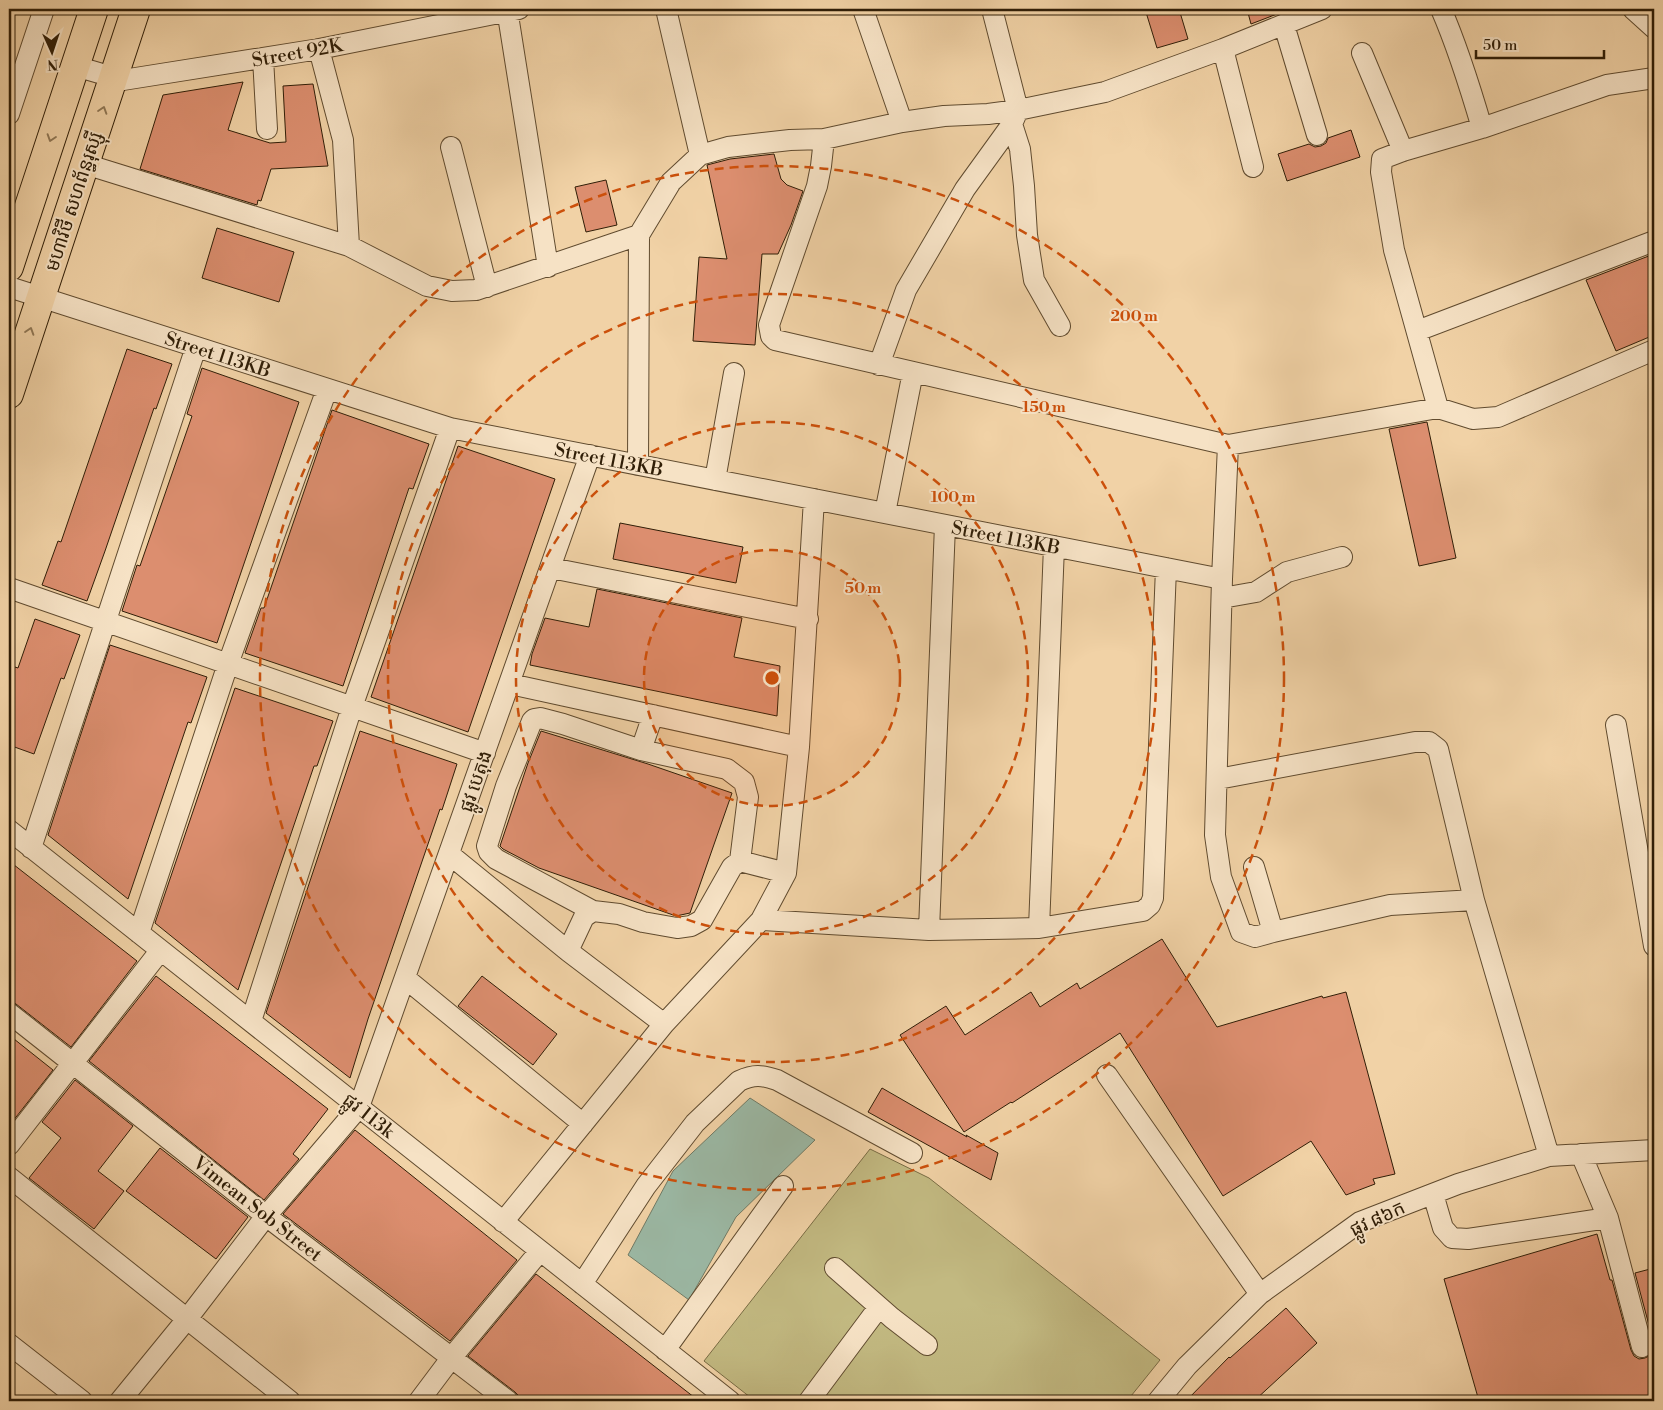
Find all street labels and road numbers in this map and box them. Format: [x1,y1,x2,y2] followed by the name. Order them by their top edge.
[250,33,346,73] street label: Street 92K
[40,128,113,276] street label: មហាវិថី សហព័ន្ធរុស្ស៊ី
[162,327,274,383] street label: Street 113KB
[552,438,665,482] street label: Street 113KB
[949,516,1062,560] street label: Street 113KB
[454,747,502,817] street label: ផ្លូវ បេតុង
[335,1088,400,1148] street label: ផ្លូវ 113k
[187,1150,327,1267] street label: Vimean Sob Street
[1346,1196,1411,1246] street label: ផ្លូវ ៨៦ក

